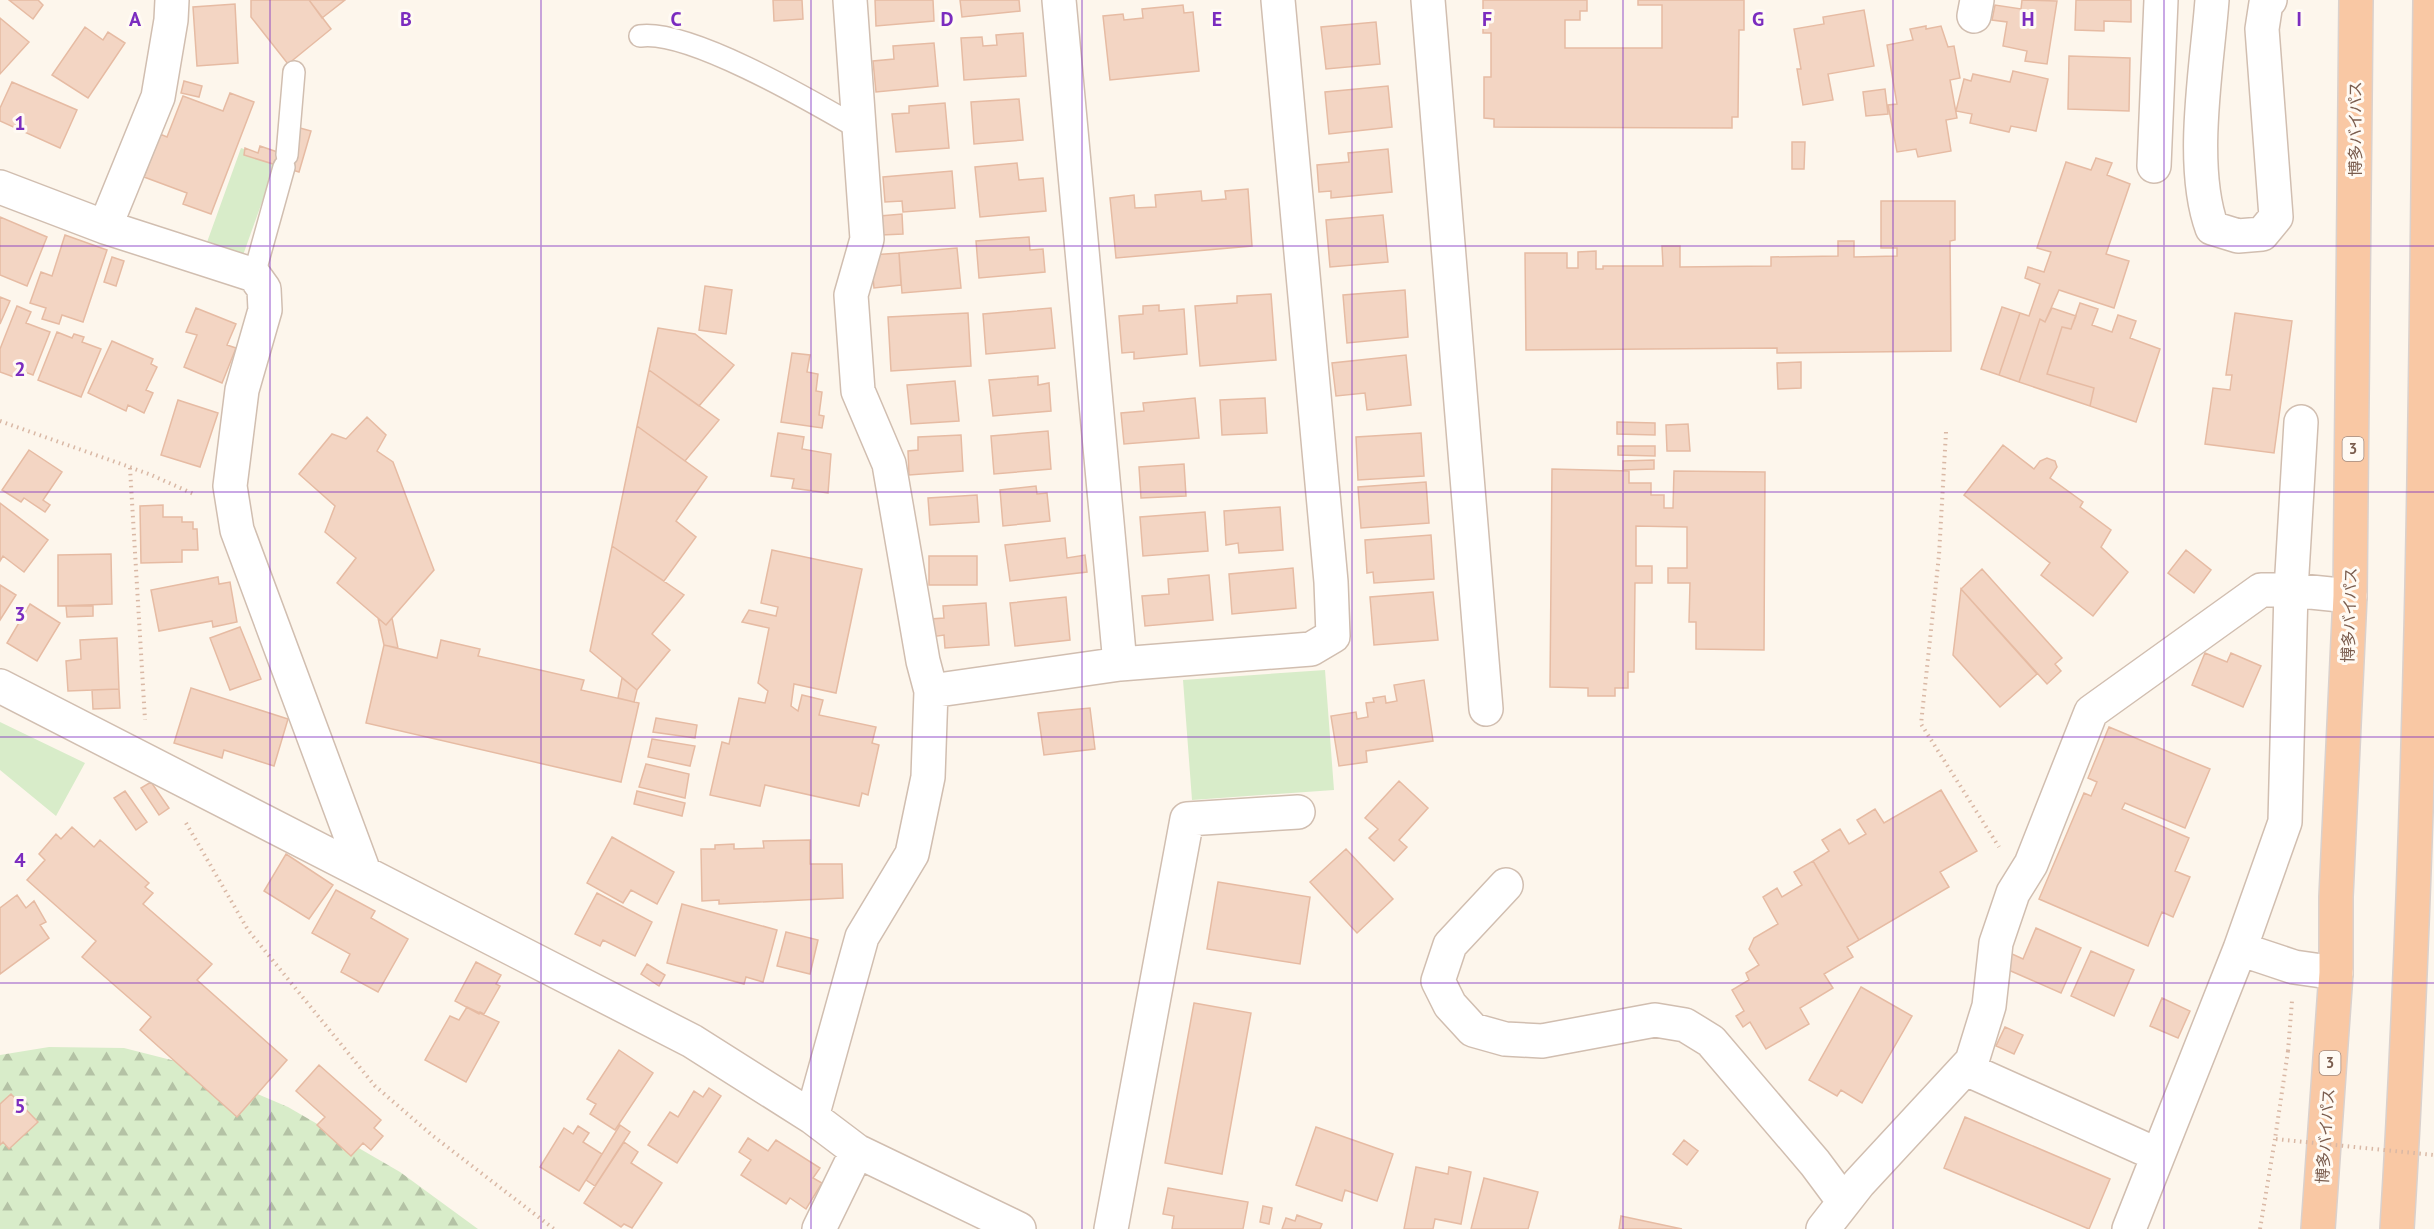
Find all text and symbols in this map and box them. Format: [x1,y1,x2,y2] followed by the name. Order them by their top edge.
[129,6,142,32] text: A
[400,6,412,32] text: B
[670,6,682,32] text: C
[941,6,954,32] text: D
[1212,6,1222,32] text: E
[1482,6,1492,32] text: F
[1752,6,1764,32] text: G
[2021,6,2035,32] text: H
[2296,6,2302,32] text: I
[2345,81,2365,177] street label: 博多バイパス
[14,110,26,136] text: 1
[14,356,26,382] text: 2
[2342,437,2364,461] road number: 3
[2337,567,2361,663] street label: 博多バイパス
[14,601,26,627] text: 3
[14,847,26,873] text: 4
[2320,1051,2340,1075] road number: 3
[2312,1088,2338,1184] street label: 博多バイパス
[14,1093,26,1119] text: 5

